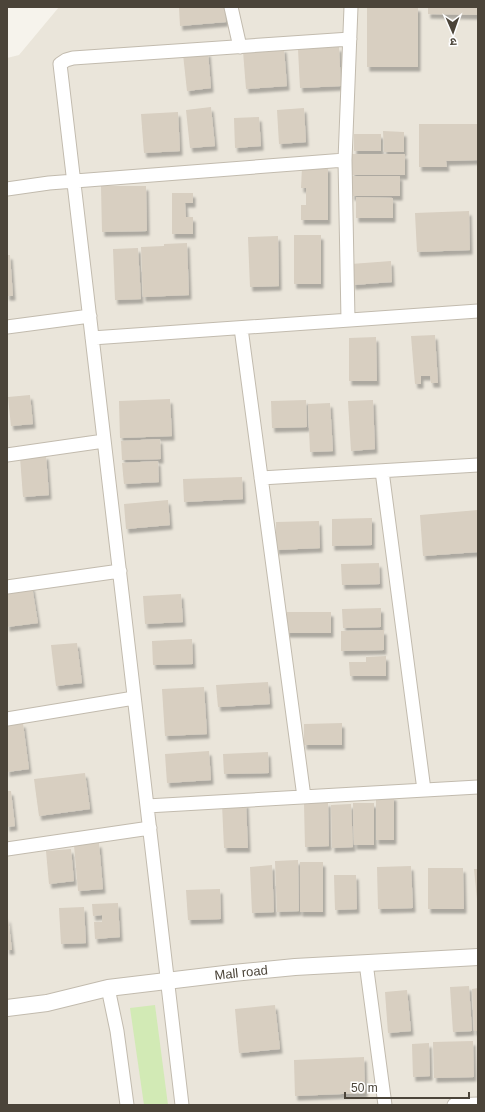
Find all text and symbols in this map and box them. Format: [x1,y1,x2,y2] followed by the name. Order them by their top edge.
[433,12,473,52] north arrow
[449,36,457,48] text: उ
[214,962,268,983] street label: Mall road
[345,1074,469,1100] scale bar
[351,1081,378,1095] text: 50 m

